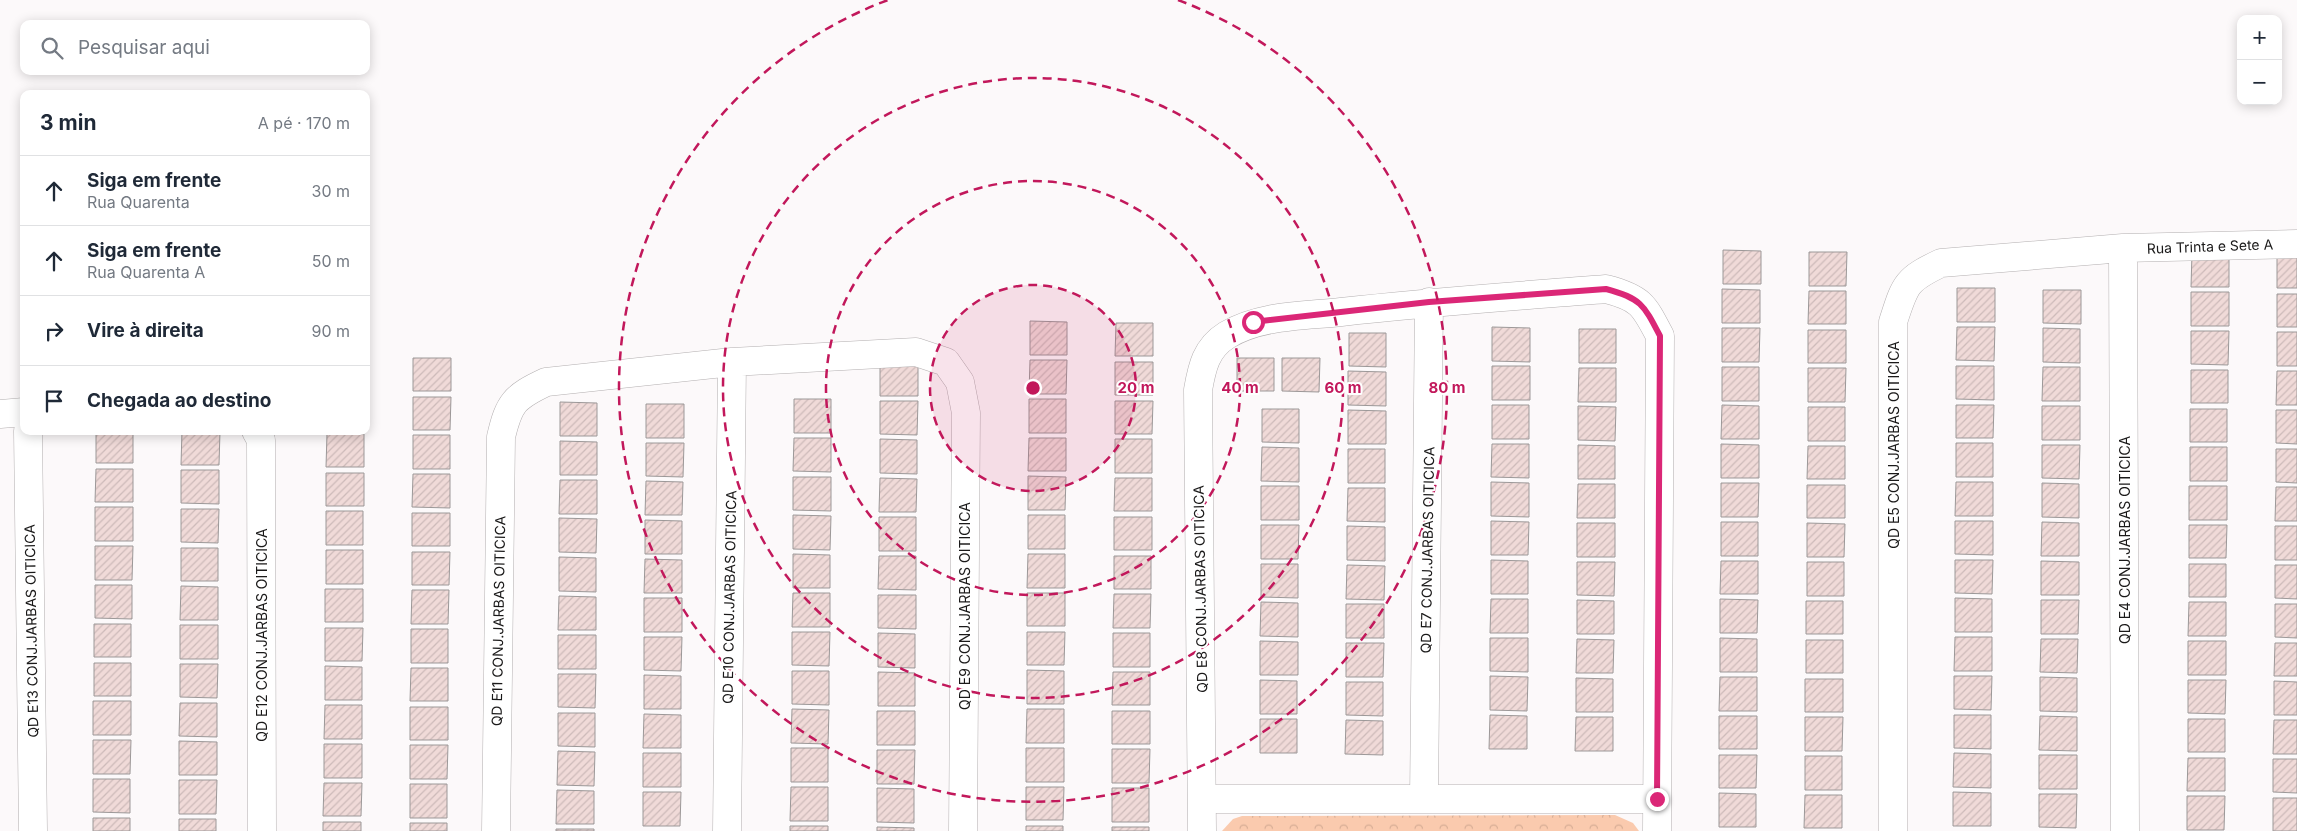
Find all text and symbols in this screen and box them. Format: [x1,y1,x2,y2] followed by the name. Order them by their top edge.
[2237,15,2282,105] map controls
[2237,15,2282,60] button: +
[20,20,370,75] search box
[38,34,66,62] icon: search
[78,36,210,59] text: Pesquisar aqui
[2237,60,2282,105] button: −
[40,110,96,135] text: 3 min
[258,113,350,133] text: A pé · 170 m
[87,169,221,192] text: Siga em frente
[40,177,68,205] icon: ahead
[312,181,350,201] text: 30 m
[87,192,190,212] text: Rua Quarenta
[2147,235,2274,257] street label: Rua Trinta e Sete A
[87,239,221,262] text: Siga em frente
[40,247,68,275] icon: ahead
[312,251,350,271] text: 50 m
[87,262,205,282] text: Rua Quarenta A
[1242,311,1265,334] route start
[40,317,68,345] icon: right
[87,319,204,342] text: Vire à direita
[311,321,350,341] text: 90 m
[1885,341,1902,549] street label: QD E5 CONJ.JARBAS OITICICA
[1118,378,1154,397] text: 20 m
[1221,378,1259,397] text: 40 m
[1324,378,1362,397] text: 60 m
[1428,378,1466,397] text: 80 m
[1024,379,1042,397] centre of rings
[40,387,68,415] icon: arrive
[87,389,271,412] text: Chegada ao destino
[2116,436,2133,644] street label: QD E4 CONJ.JARBAS OITICICA
[1417,446,1437,654] street label: QD E7 CONJ.JARBAS OITICICA
[1190,485,1210,693] street label: QD E8 CONJ.JARBAS OITICICA
[719,490,739,704] street label: QD E10 CONJ.JARBAS OITICICA
[956,502,973,710] street label: QD E9 CONJ.JARBAS OITICICA
[488,515,508,726] street label: QD E11 CONJ.JARBAS OITICICA
[21,524,41,738] street label: QD E13 CONJ.JARBAS OITICICA
[253,528,270,742] street label: QD E12 CONJ.JARBAS OITICICA
[1646,788,1669,811] route end

